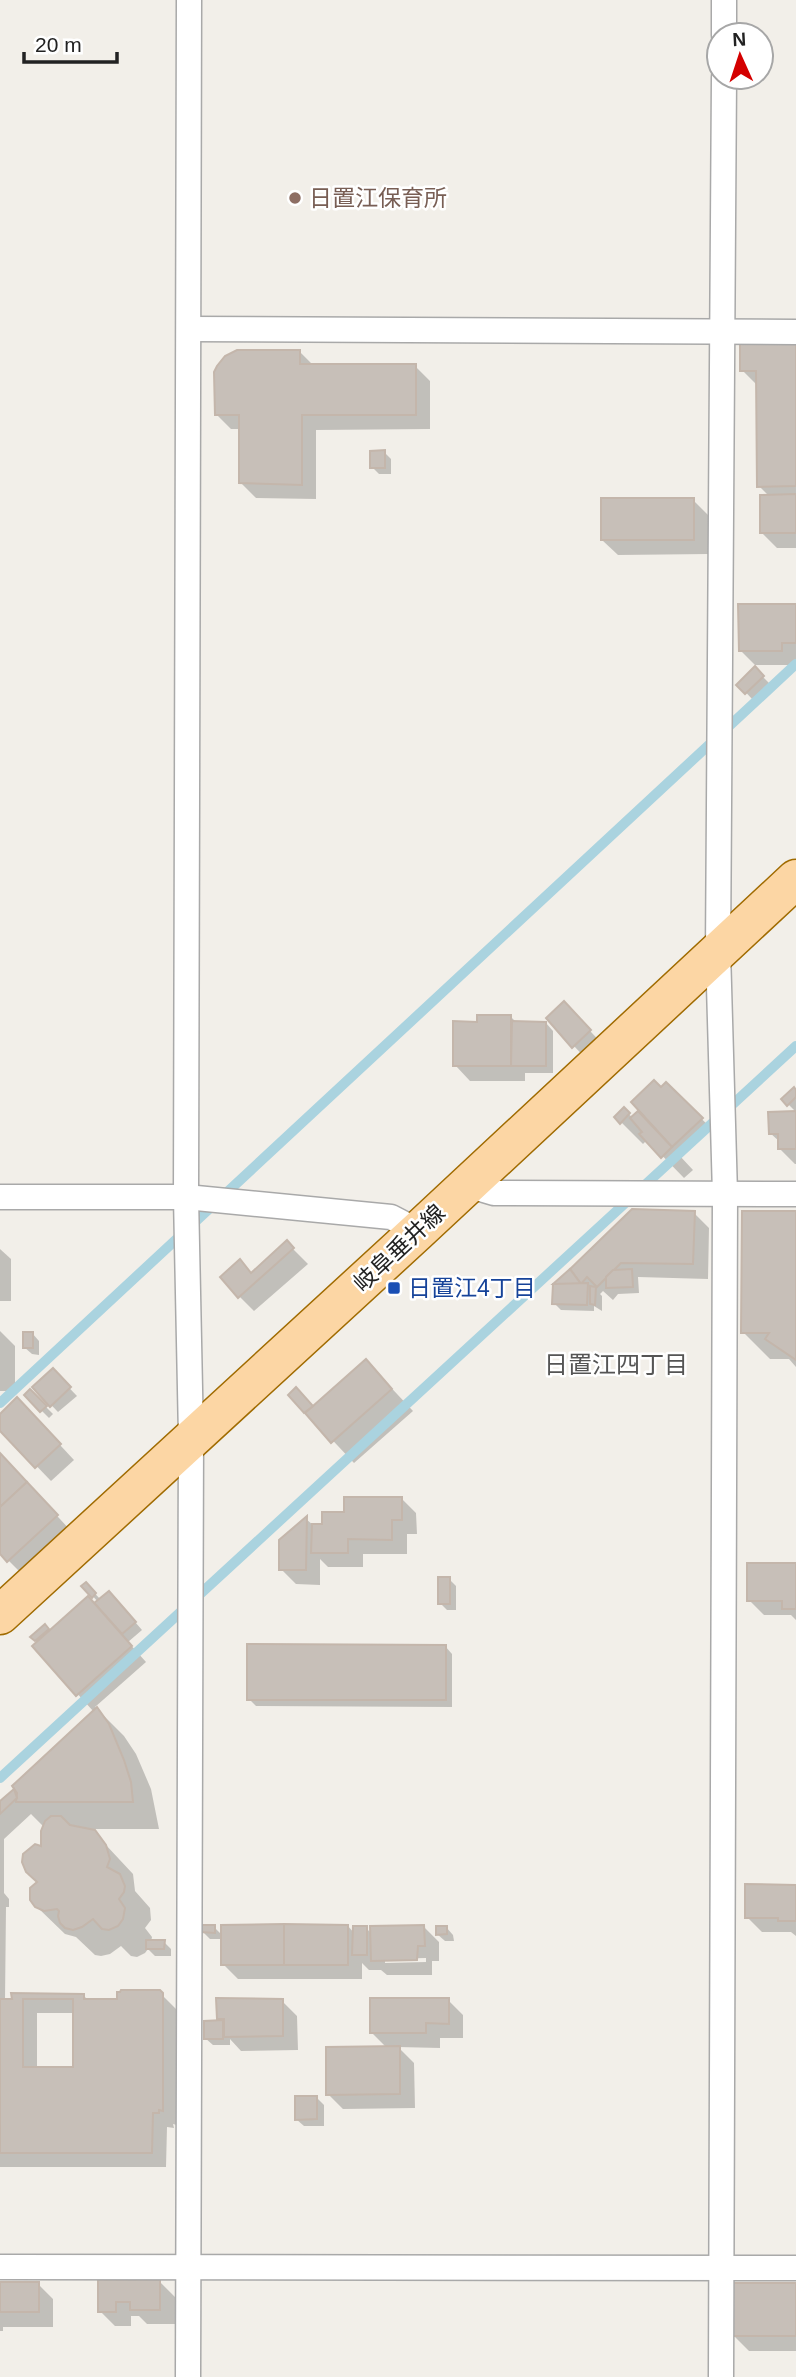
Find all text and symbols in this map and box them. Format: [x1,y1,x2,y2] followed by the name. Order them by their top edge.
[24,21,117,65] scale bar
[705,21,775,91] north arrow
[732,29,747,50] text: N
[35,33,82,56] text: 20 m
[309,185,447,211] place label: 日置江保育所
[287,190,303,206] marker: 日置江保育所
[348,1199,450,1297] street label: 岐阜垂井線
[408,1275,536,1301] place label: 日置江4丁目
[386,1280,402,1296] marker: 日置江4丁目
[544,1351,688,1378] district label: 日置江四丁目

